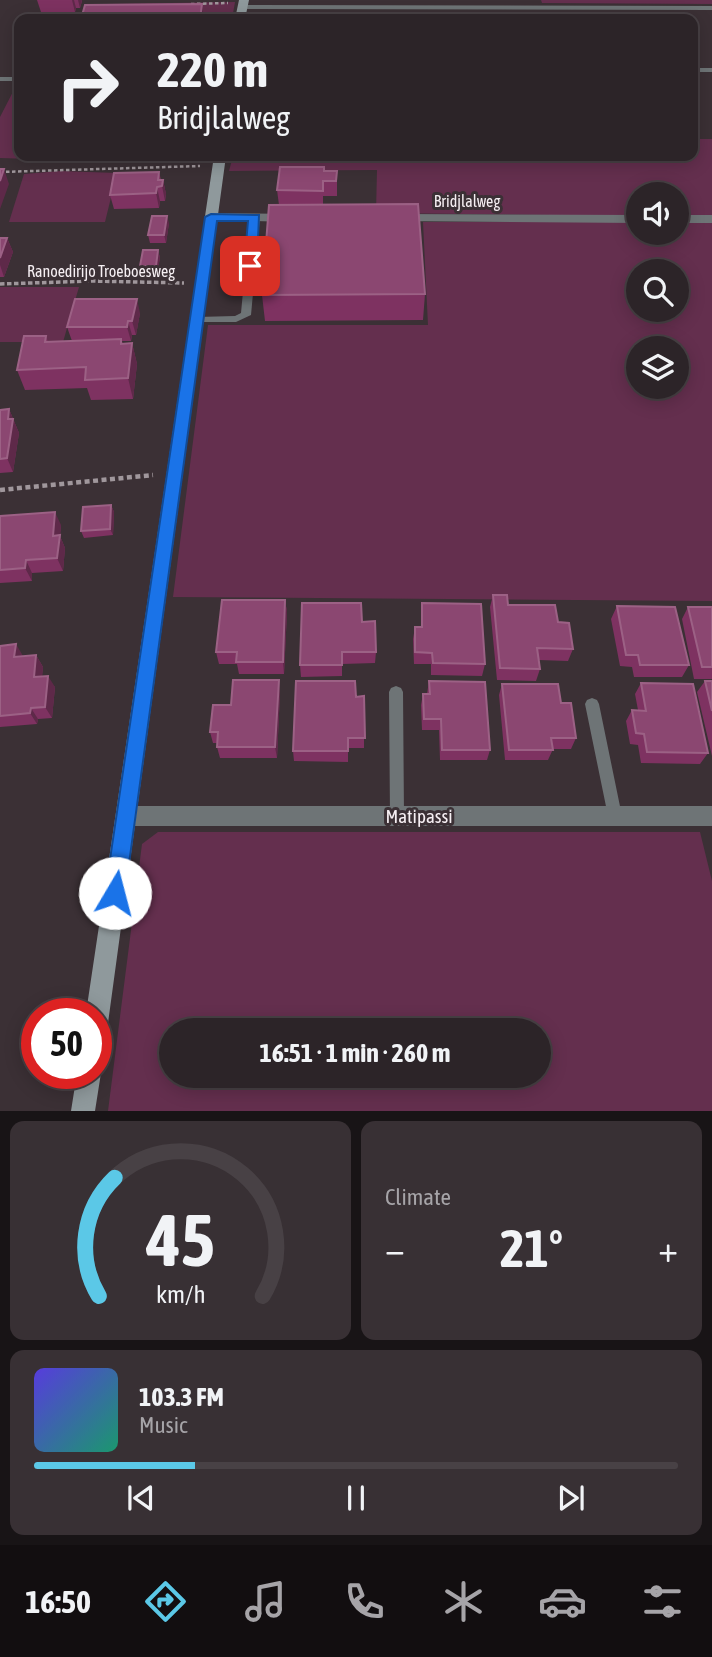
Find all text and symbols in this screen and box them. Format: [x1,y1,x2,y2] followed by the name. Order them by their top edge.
[157,41,268,97] text: 220 m
[42,42,133,133] icon: right
[157,99,290,136] text: Bridjlalweg
[626,182,689,399] map controls
[626,182,689,245] button: sound
[434,192,500,211] street label: Bridjlalweg
[220,236,280,296] pin
[231,247,269,285] icon: arrive
[626,259,689,322] button: search
[27,262,175,281] street label: Ranoedirijo Troeboesweg
[626,336,689,399] button: layers
[385,805,453,827] street label: Matipassi
[78,856,152,930] position arrow
[21,998,112,1089] speed limit sign: 50
[260,1038,450,1068] text: 16:51 · 1 min · 260 m
[385,1184,451,1210] text: Climate
[145,1199,215,1282] text: 45
[500,1218,563,1278] text: 21°
[385,1227,405,1270] text: −
[658,1227,678,1270] text: +
[156,1280,205,1308] text: km/h
[139,1382,224,1412] text: 103.3 FM
[139,1412,187,1438] text: Music
[122,1479,160,1517] icon: previous
[337,1479,375,1517] icon: pause
[552,1479,590,1517] icon: next
[141,1577,190,1626] icon: directions
[241,1577,290,1626] icon: music
[340,1577,389,1626] icon: phone
[439,1577,488,1626] icon: climate
[538,1577,587,1626] icon: car
[638,1577,687,1626] icon: filters
[25,1583,91,1620] text: 16:50

